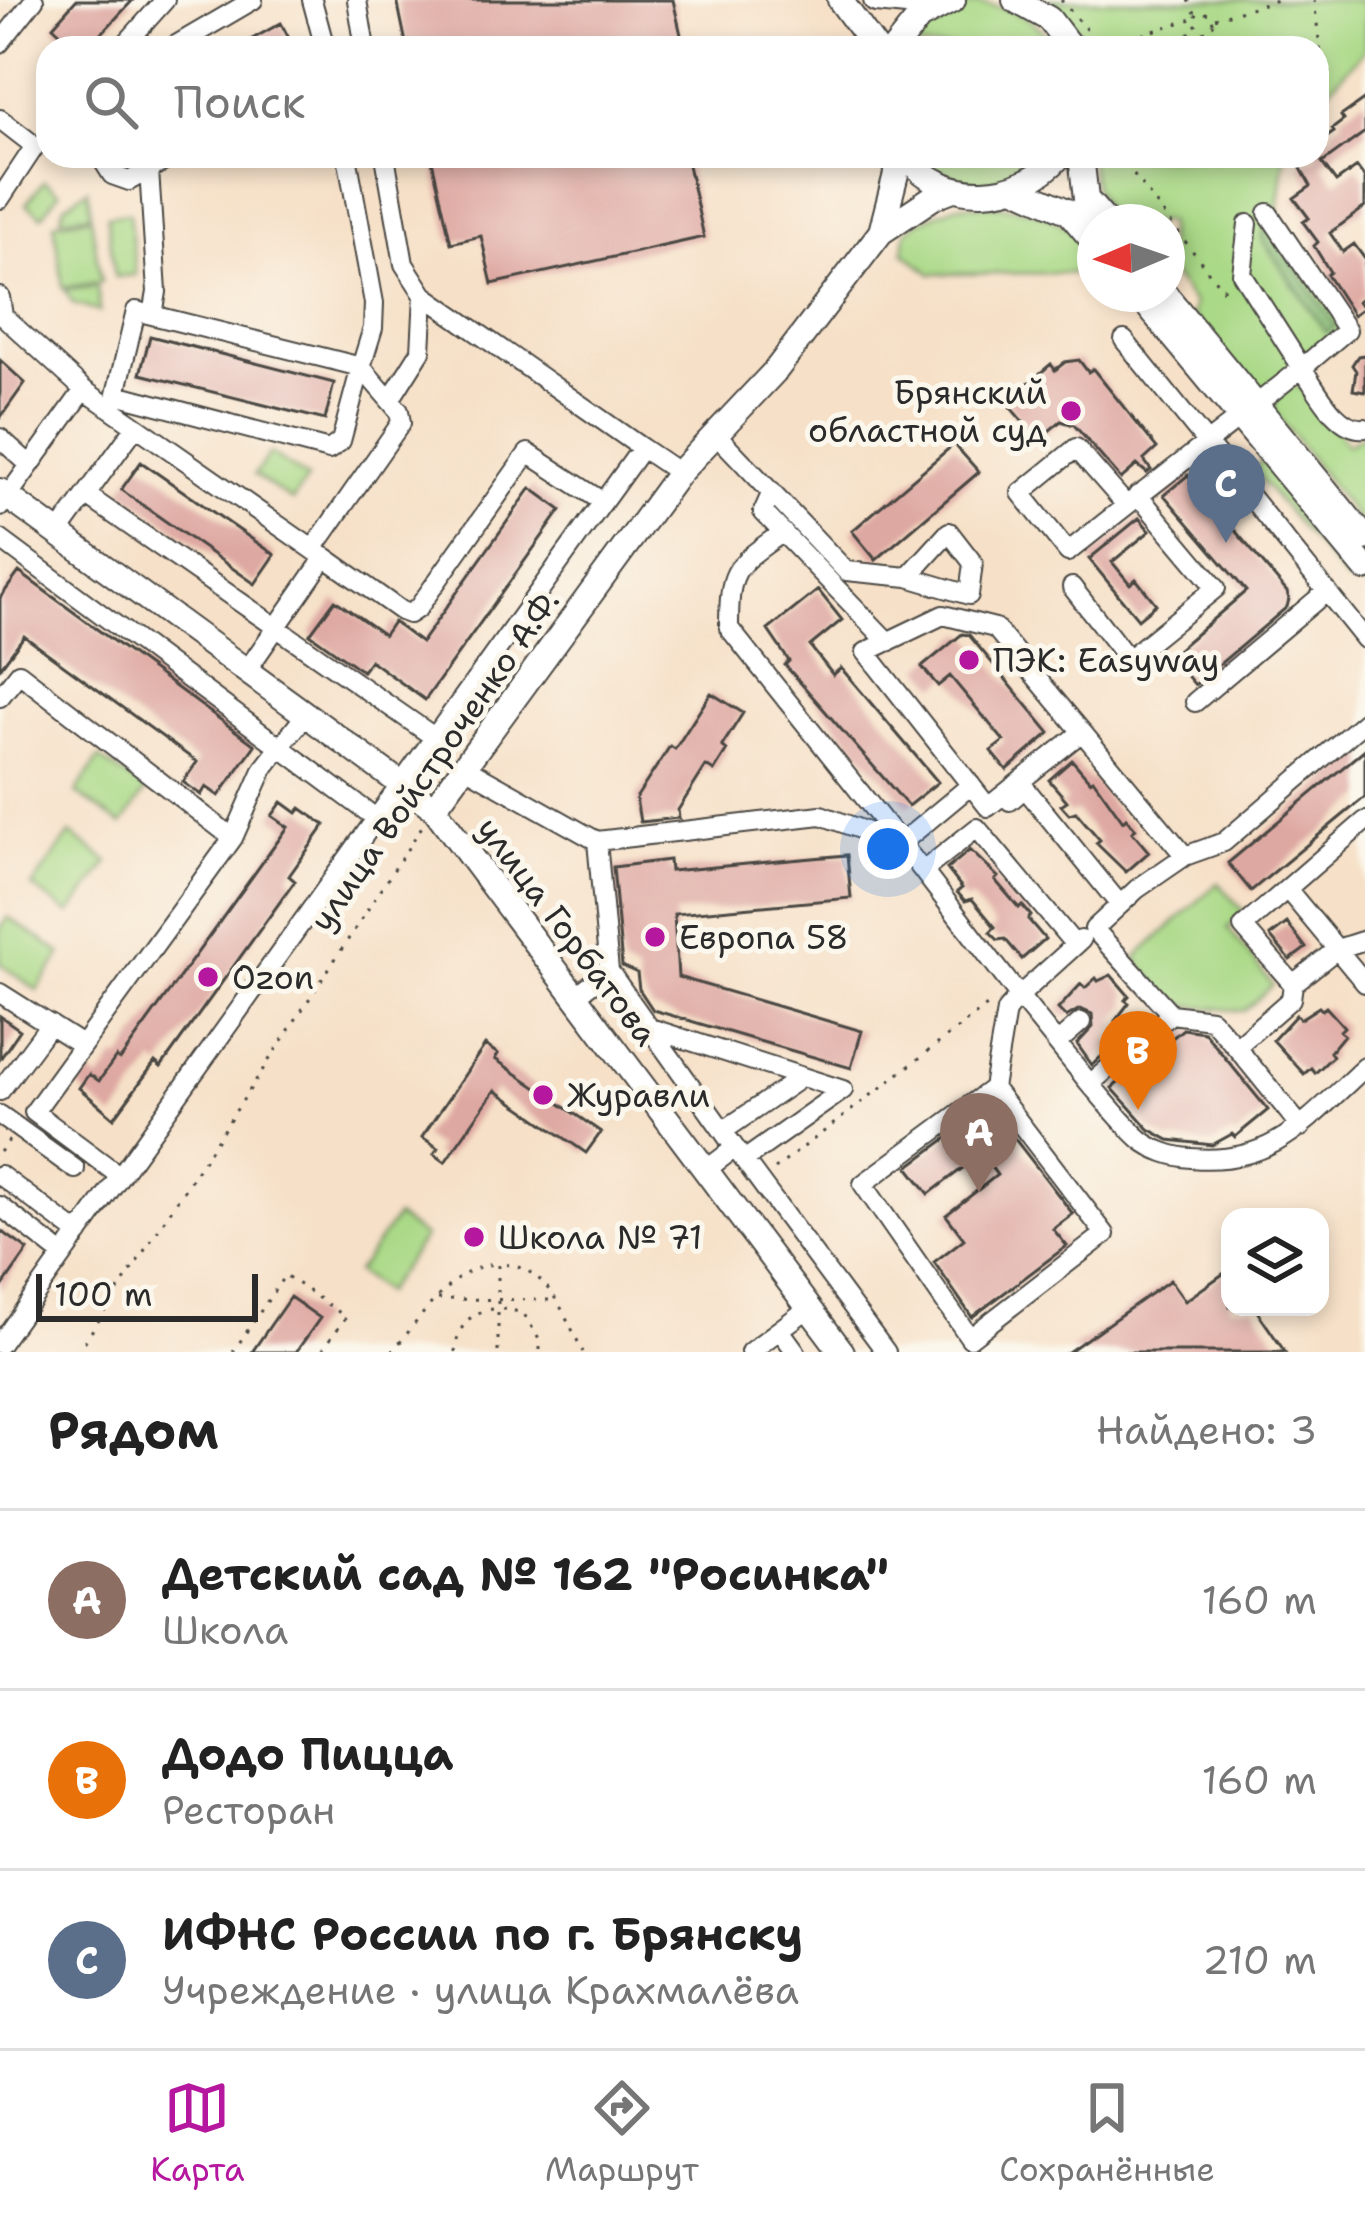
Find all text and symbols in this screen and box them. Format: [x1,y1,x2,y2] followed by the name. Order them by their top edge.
[36,36,1329,168] search box
[78,69,144,135] icon: search
[174,72,305,132] text: Поиск
[1077,204,1185,312] north arrow
[808,370,1047,453] place label: Брянский областной суд
[1058,398,1084,424] marker: Брянский областной суд
[1187,444,1265,543] pin: C
[299,581,570,940] street label: улица Войстроченко А.Ф.
[993,638,1220,683] place label: ПЭК: Easyway
[956,647,982,673] marker: ПЭК: Easyway
[467,808,668,1055] street label: улица Горбатова
[858,819,918,879] your location
[679,915,849,960] place label: Европа 58
[642,924,668,950] marker: Европа 58
[232,955,314,1000] place label: Ozon
[195,964,221,990] marker: Ozon
[1099,1011,1177,1110] pin: B
[567,1073,710,1118] place label: Журавли
[530,1082,556,1108] marker: Журавли
[940,1093,1018,1192] pin: A
[1221,1208,1329,1316] map controls
[1221,1208,1329,1316] button: layers
[498,1215,702,1260] place label: Школа № 71
[461,1224,487,1250] marker: Школа № 71
[36,1268,258,1321] scale bar
[54,1272,153,1317] text: 100 m
[48,1396,219,1464] text: Рядом
[1096,1404,1317,1456] text: Найдено: 3
[162,1544,889,1604] text: Детский сад № 162 "Росинка"
[72,1574,102,1626] text: A
[1202,1574,1317,1626] text: 160 m
[162,1604,288,1656] text: Школа
[162,1724,454,1784] text: Додо Пицца
[75,1754,99,1806] text: B
[1202,1754,1317,1806] text: 160 m
[162,1784,335,1836] text: Ресторан
[162,1904,803,1964] text: ИФНС России по г. Брянску
[75,1934,99,1986] text: C
[1202,1934,1317,1986] text: 210 m
[162,1964,799,2016] text: Учреждение · улица Крахмалёва
[150,2075,245,2192] tab: Карта
[545,2075,699,2192] tab: Маршрут
[999,2075,1215,2192] tab: Сохранённые

